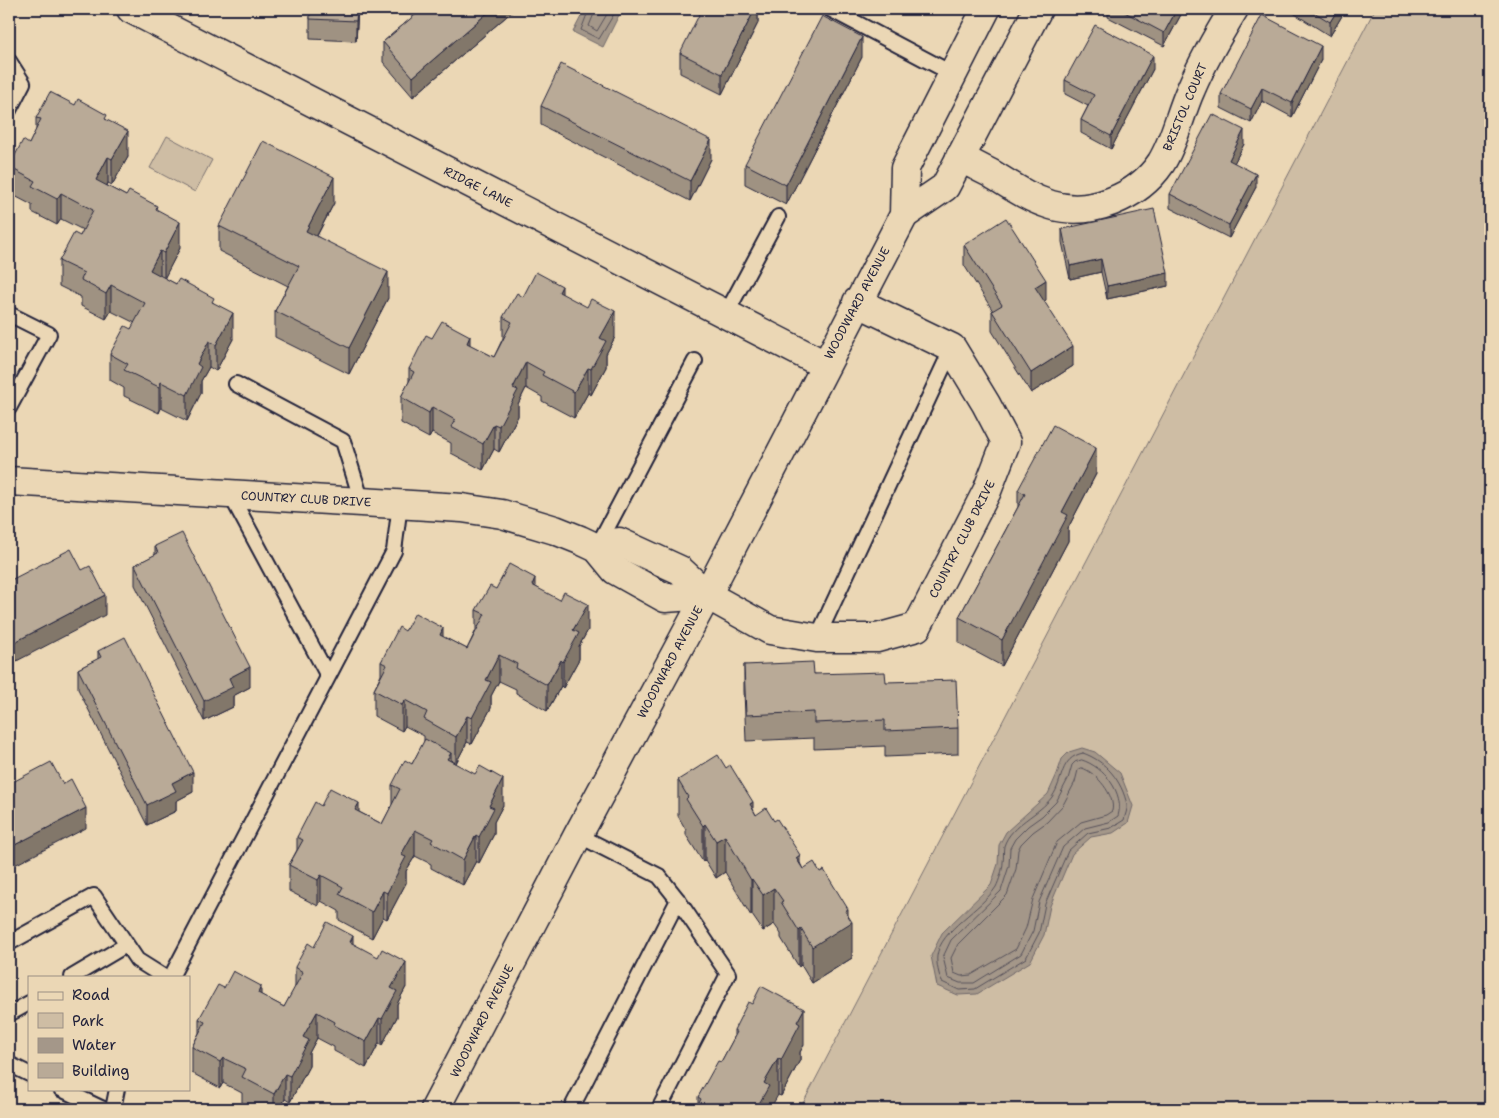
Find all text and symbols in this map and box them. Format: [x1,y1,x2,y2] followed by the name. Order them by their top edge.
[1159,60,1211,153] street label: BRISTOL COURT
[441,163,515,211] street label: RIDGE LANE
[821,244,893,362] street label: WOODWARD AVENUE
[925,477,999,601] street label: COUNTRY CLUB DRIVE
[240,488,372,510] street label: COUNTRY CLUB DRIVE
[634,603,706,721] street label: WOODWARD AVENUE
[446,962,518,1080] street label: WOODWARD AVENUE
[28,976,190,1090] legend
[72,985,110,1005] text: Road
[72,1011,104,1031] text: Park
[72,1035,116,1055] text: Water
[72,1061,129,1081] text: Building

